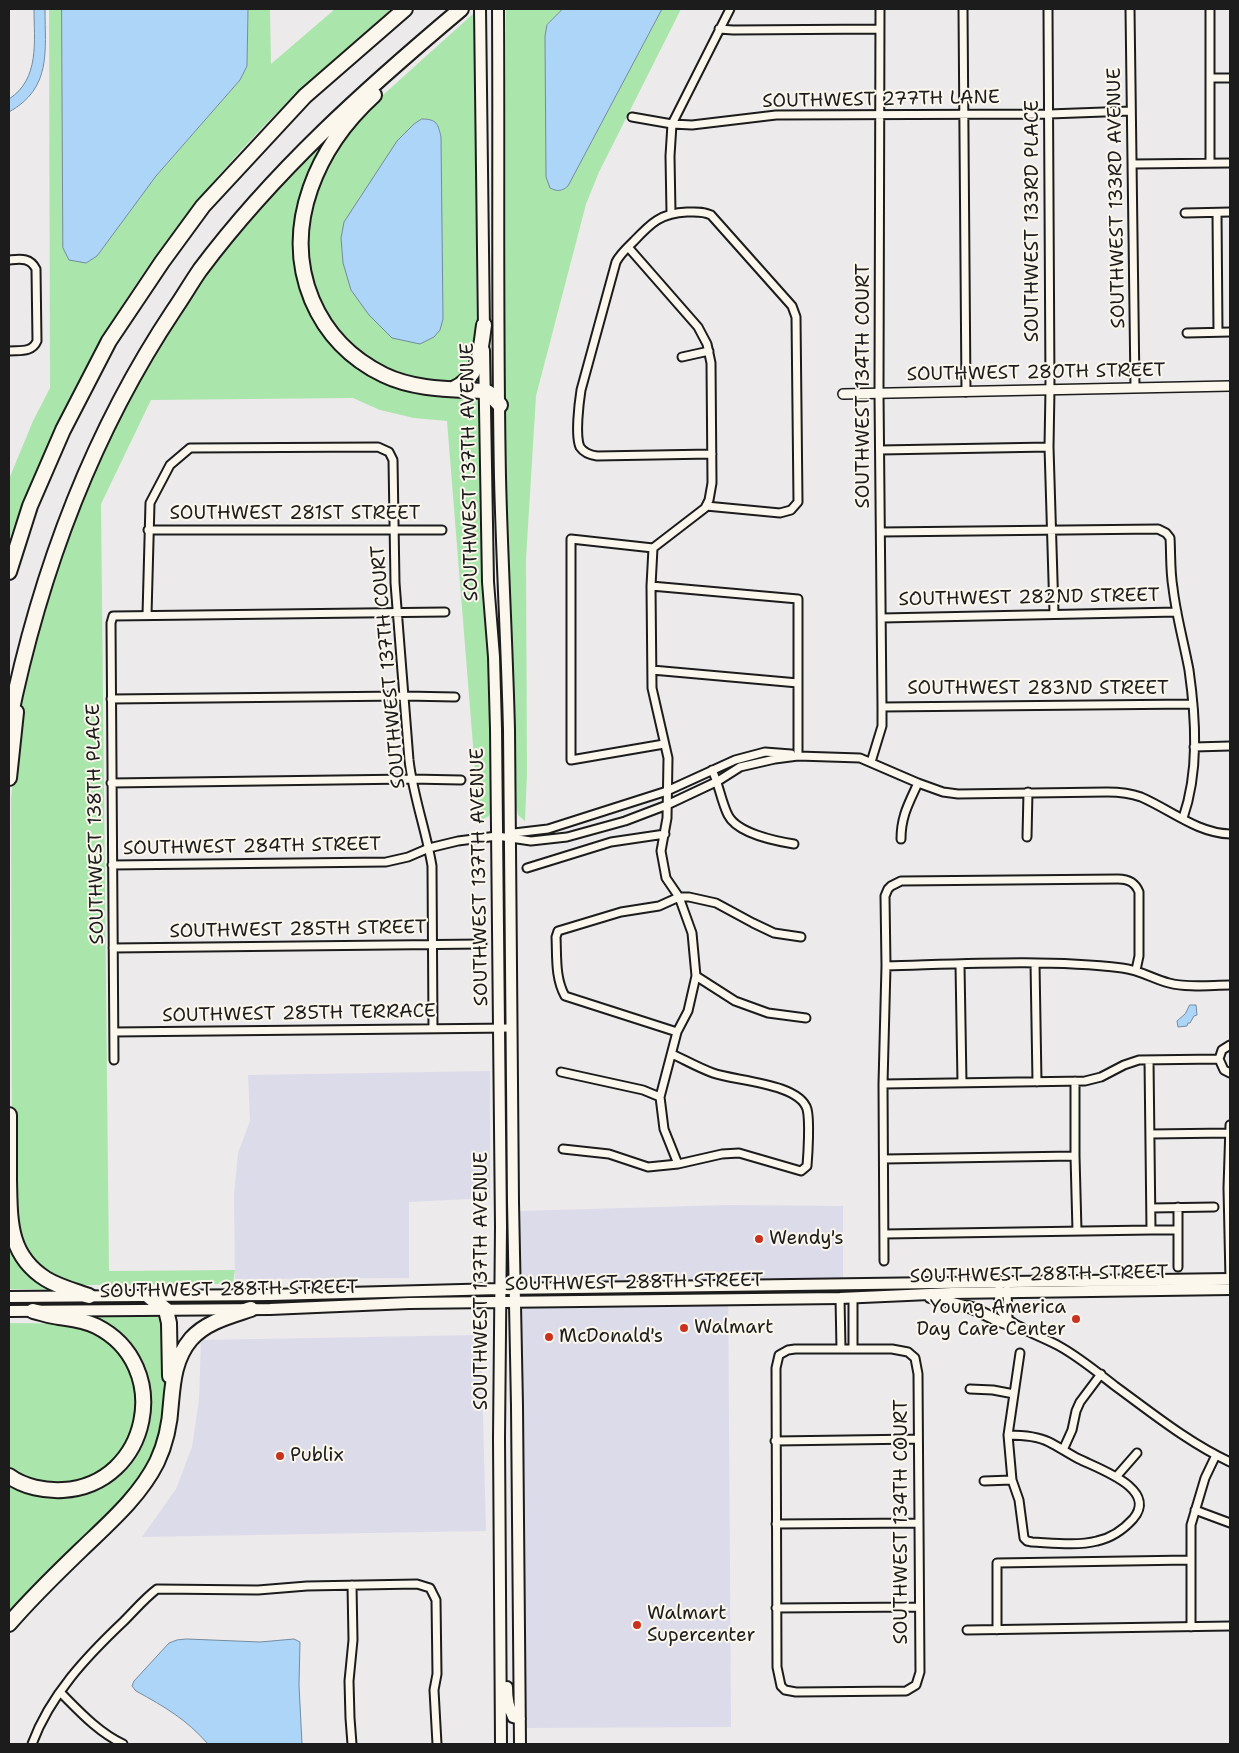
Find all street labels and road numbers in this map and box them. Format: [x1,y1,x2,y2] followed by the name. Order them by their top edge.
[1103,67,1131,329] street label: SOUTHWEST 133RD AVENUE
[762,87,1000,113] street label: SOUTHWEST 277TH LANE
[1022,100,1044,342] street label: SOUTHWEST 133RD PLACE
[853,263,875,509] street label: SOUTHWEST 134TH COURT
[456,343,484,601] street label: SOUTHWEST 137TH AVENUE
[906,359,1166,387] street label: SOUTHWEST 280TH STREET
[170,503,420,525] street label: SOUTHWEST 281ST STREET
[367,544,411,790] street label: SOUTHWEST 137TH COURT
[898,584,1160,612] street label: SOUTHWEST 282ND STREET
[907,678,1169,700] street label: SOUTHWEST 283ND STREET
[82,703,110,945] street label: SOUTHWEST 138TH PLACE
[466,748,494,1006] street label: SOUTHWEST 137TH AVENUE
[123,833,381,861] street label: SOUTHWEST 284TH STREET
[169,916,427,944] street label: SOUTHWEST 285TH STREET
[162,1000,436,1028] street label: SOUTHWEST 285TH TERRACE
[471,1152,493,1410] street label: SOUTHWEST 137TH AVENUE
[909,1261,1169,1289] street label: SOUTHWEST 288TH STREET
[504,1269,764,1297] street label: SOUTHWEST 288TH STREET
[99,1276,359,1304] street label: SOUTHWEST 288TH STREET
[891,1399,913,1645] street label: SOUTHWEST 134TH COURT

